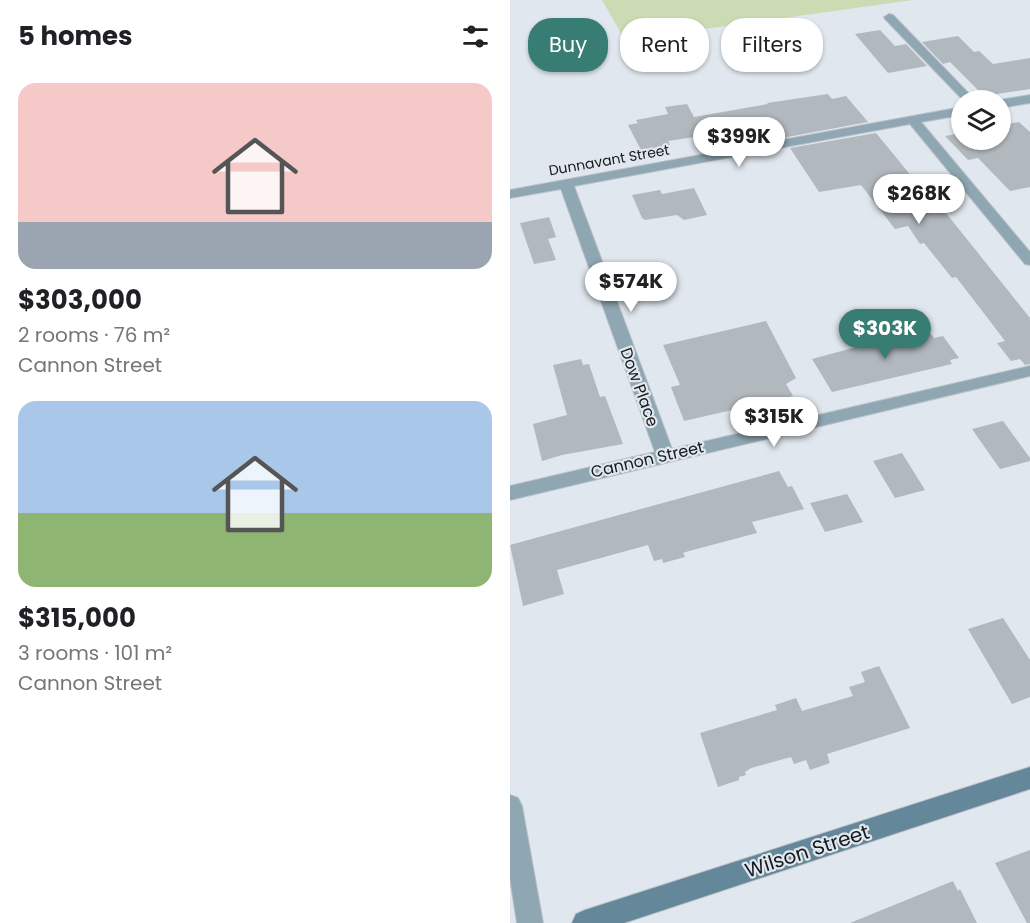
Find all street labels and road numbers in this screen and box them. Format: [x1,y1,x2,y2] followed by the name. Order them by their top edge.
[547,140,671,180] street label: Dunnavant Street
[615,344,664,430] street label: Dow Place
[588,435,706,484] street label: Cannon Street
[741,818,873,884] street label: Wilson Street

